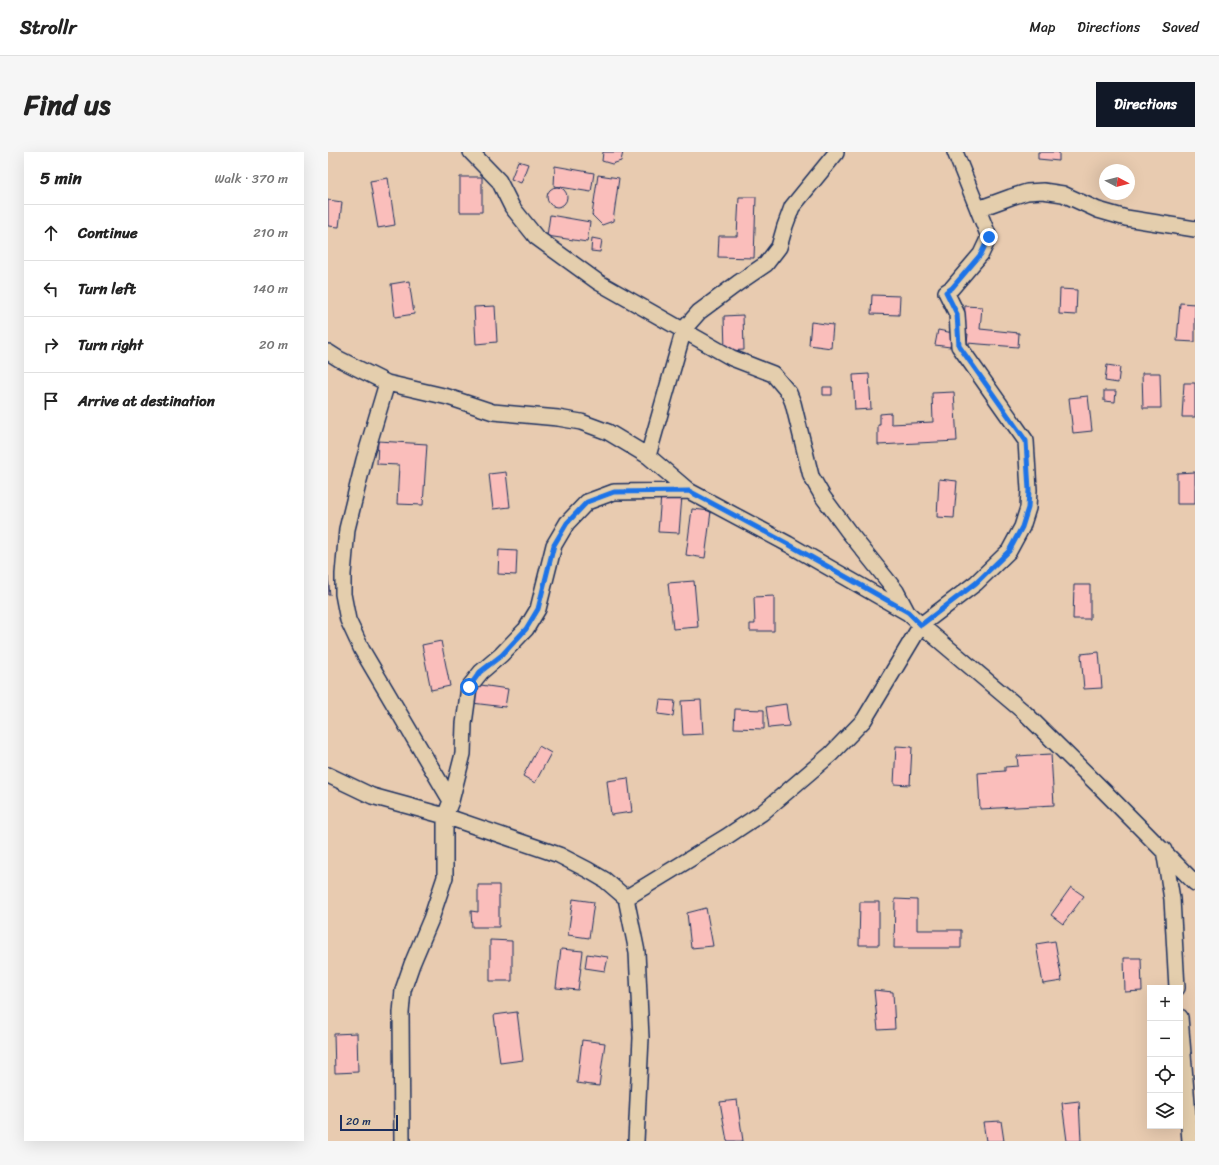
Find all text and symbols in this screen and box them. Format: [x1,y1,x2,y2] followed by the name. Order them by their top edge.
[20,11,76,44] text: Strollr
[1029,15,1055,40] text: Map
[1077,15,1140,40] text: Directions
[1162,15,1199,40] text: Saved
[24,80,111,129] text: Find us
[1096,82,1195,127] button: Directions
[40,163,82,193] text: 5 min
[1099,164,1135,200] north arrow
[214,167,288,190] text: Walk · 370 m
[78,220,138,246] text: Continue
[253,221,288,244] text: 210 m
[40,222,62,244] icon: ahead
[980,228,998,246] route end
[78,276,136,302] text: Turn left
[253,277,288,300] text: 140 m
[40,278,62,300] icon: left
[78,332,143,358] text: Turn right
[259,333,288,356] text: 20 m
[40,334,62,356] icon: right
[78,388,215,414] text: Arrive at destination
[40,390,62,412] icon: arrive
[460,678,478,696] route start
[1147,985,1183,1129] map controls
[1147,985,1183,1021] button: +
[1147,1021,1183,1057] button: −
[1147,1057,1183,1093] button: locate
[1147,1093,1183,1129] button: layers
[346,1112,371,1131] text: 20 m
[340,1113,398,1132] scale bar

